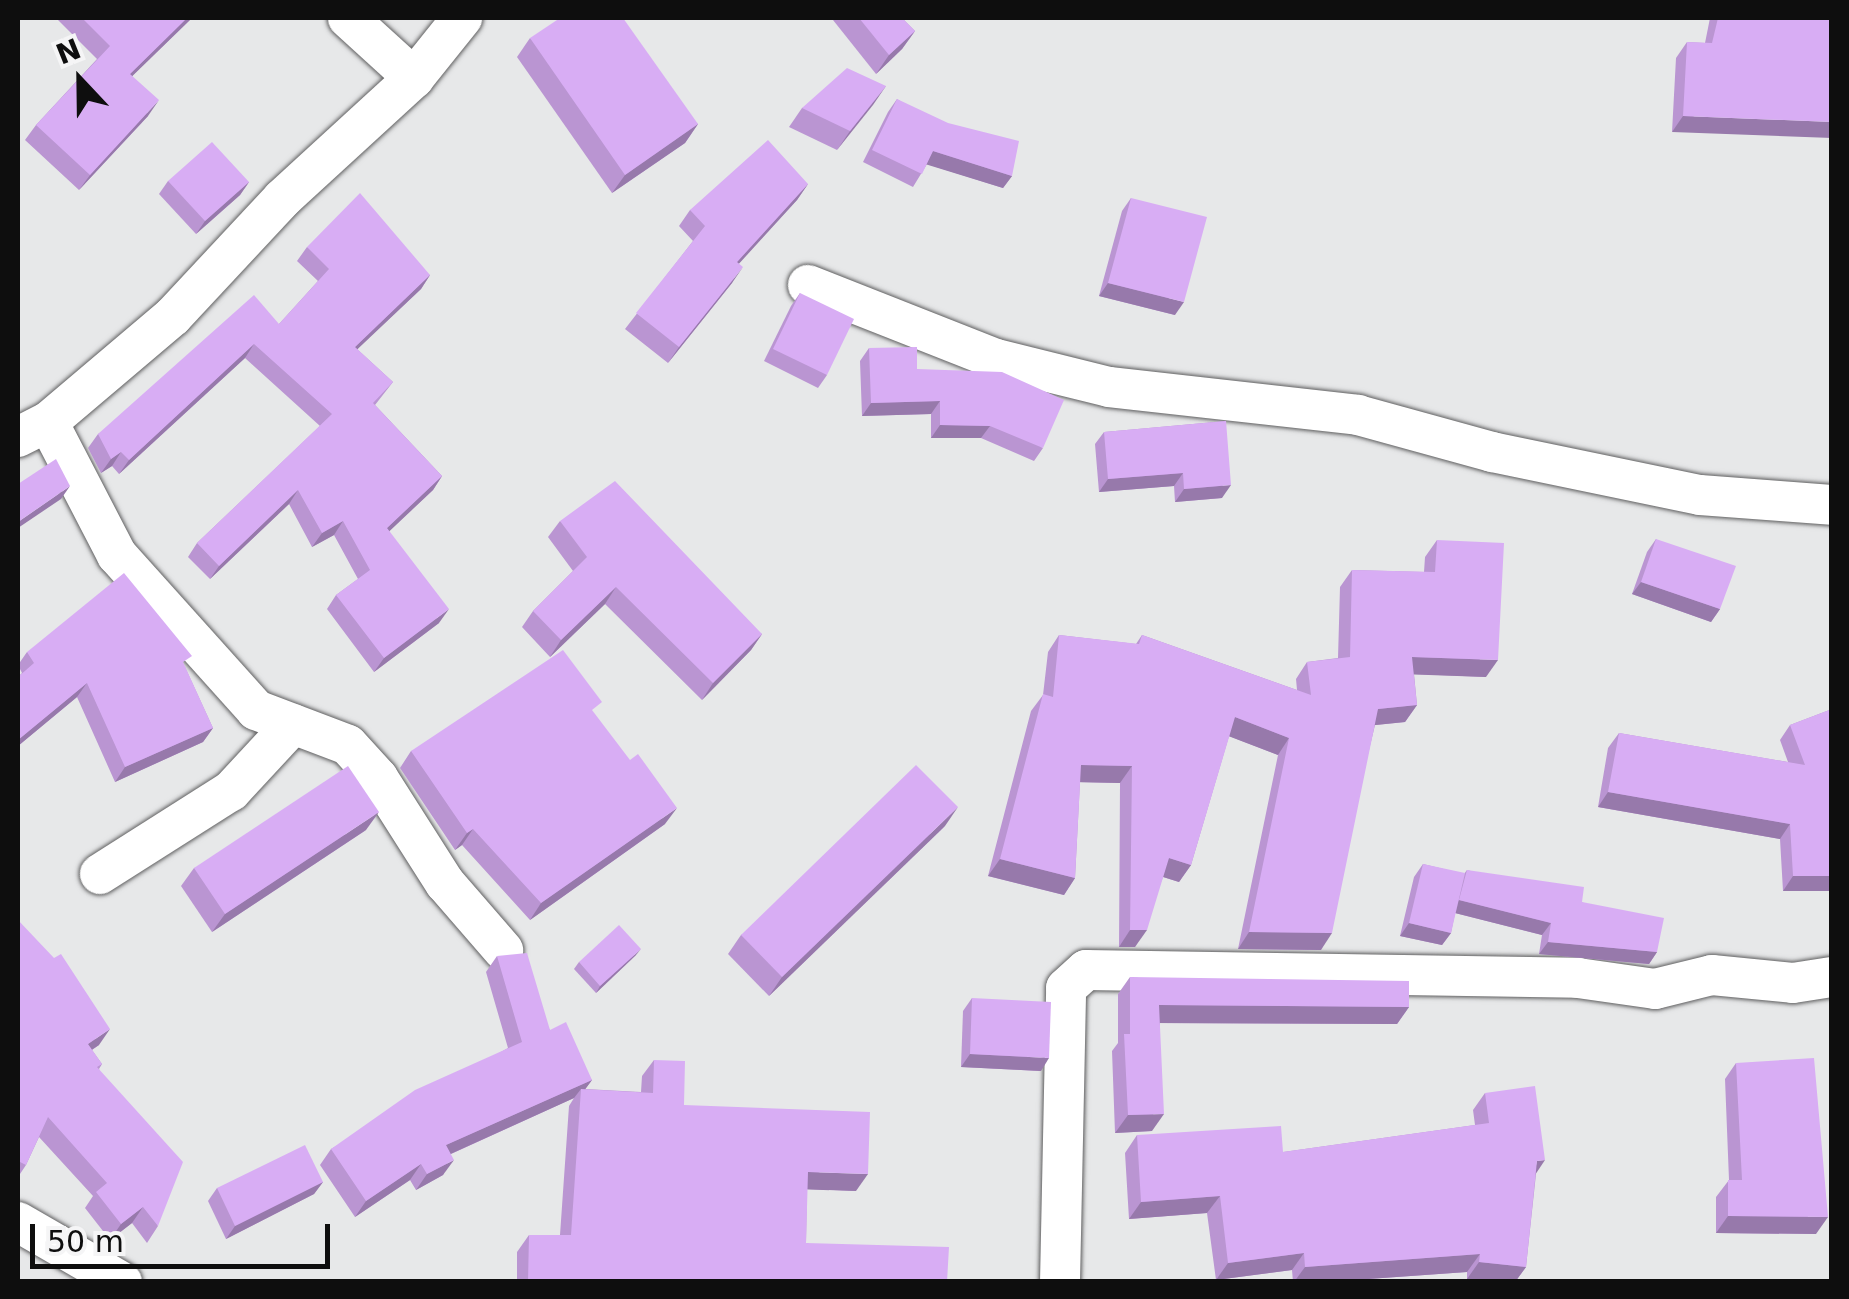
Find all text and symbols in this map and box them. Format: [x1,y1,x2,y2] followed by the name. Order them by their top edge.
[30,30,130,130] north arrow
[52,32,86,71] text: N
[35,1204,335,1266] scale bar
[47,1224,124,1259] text: 50 m

